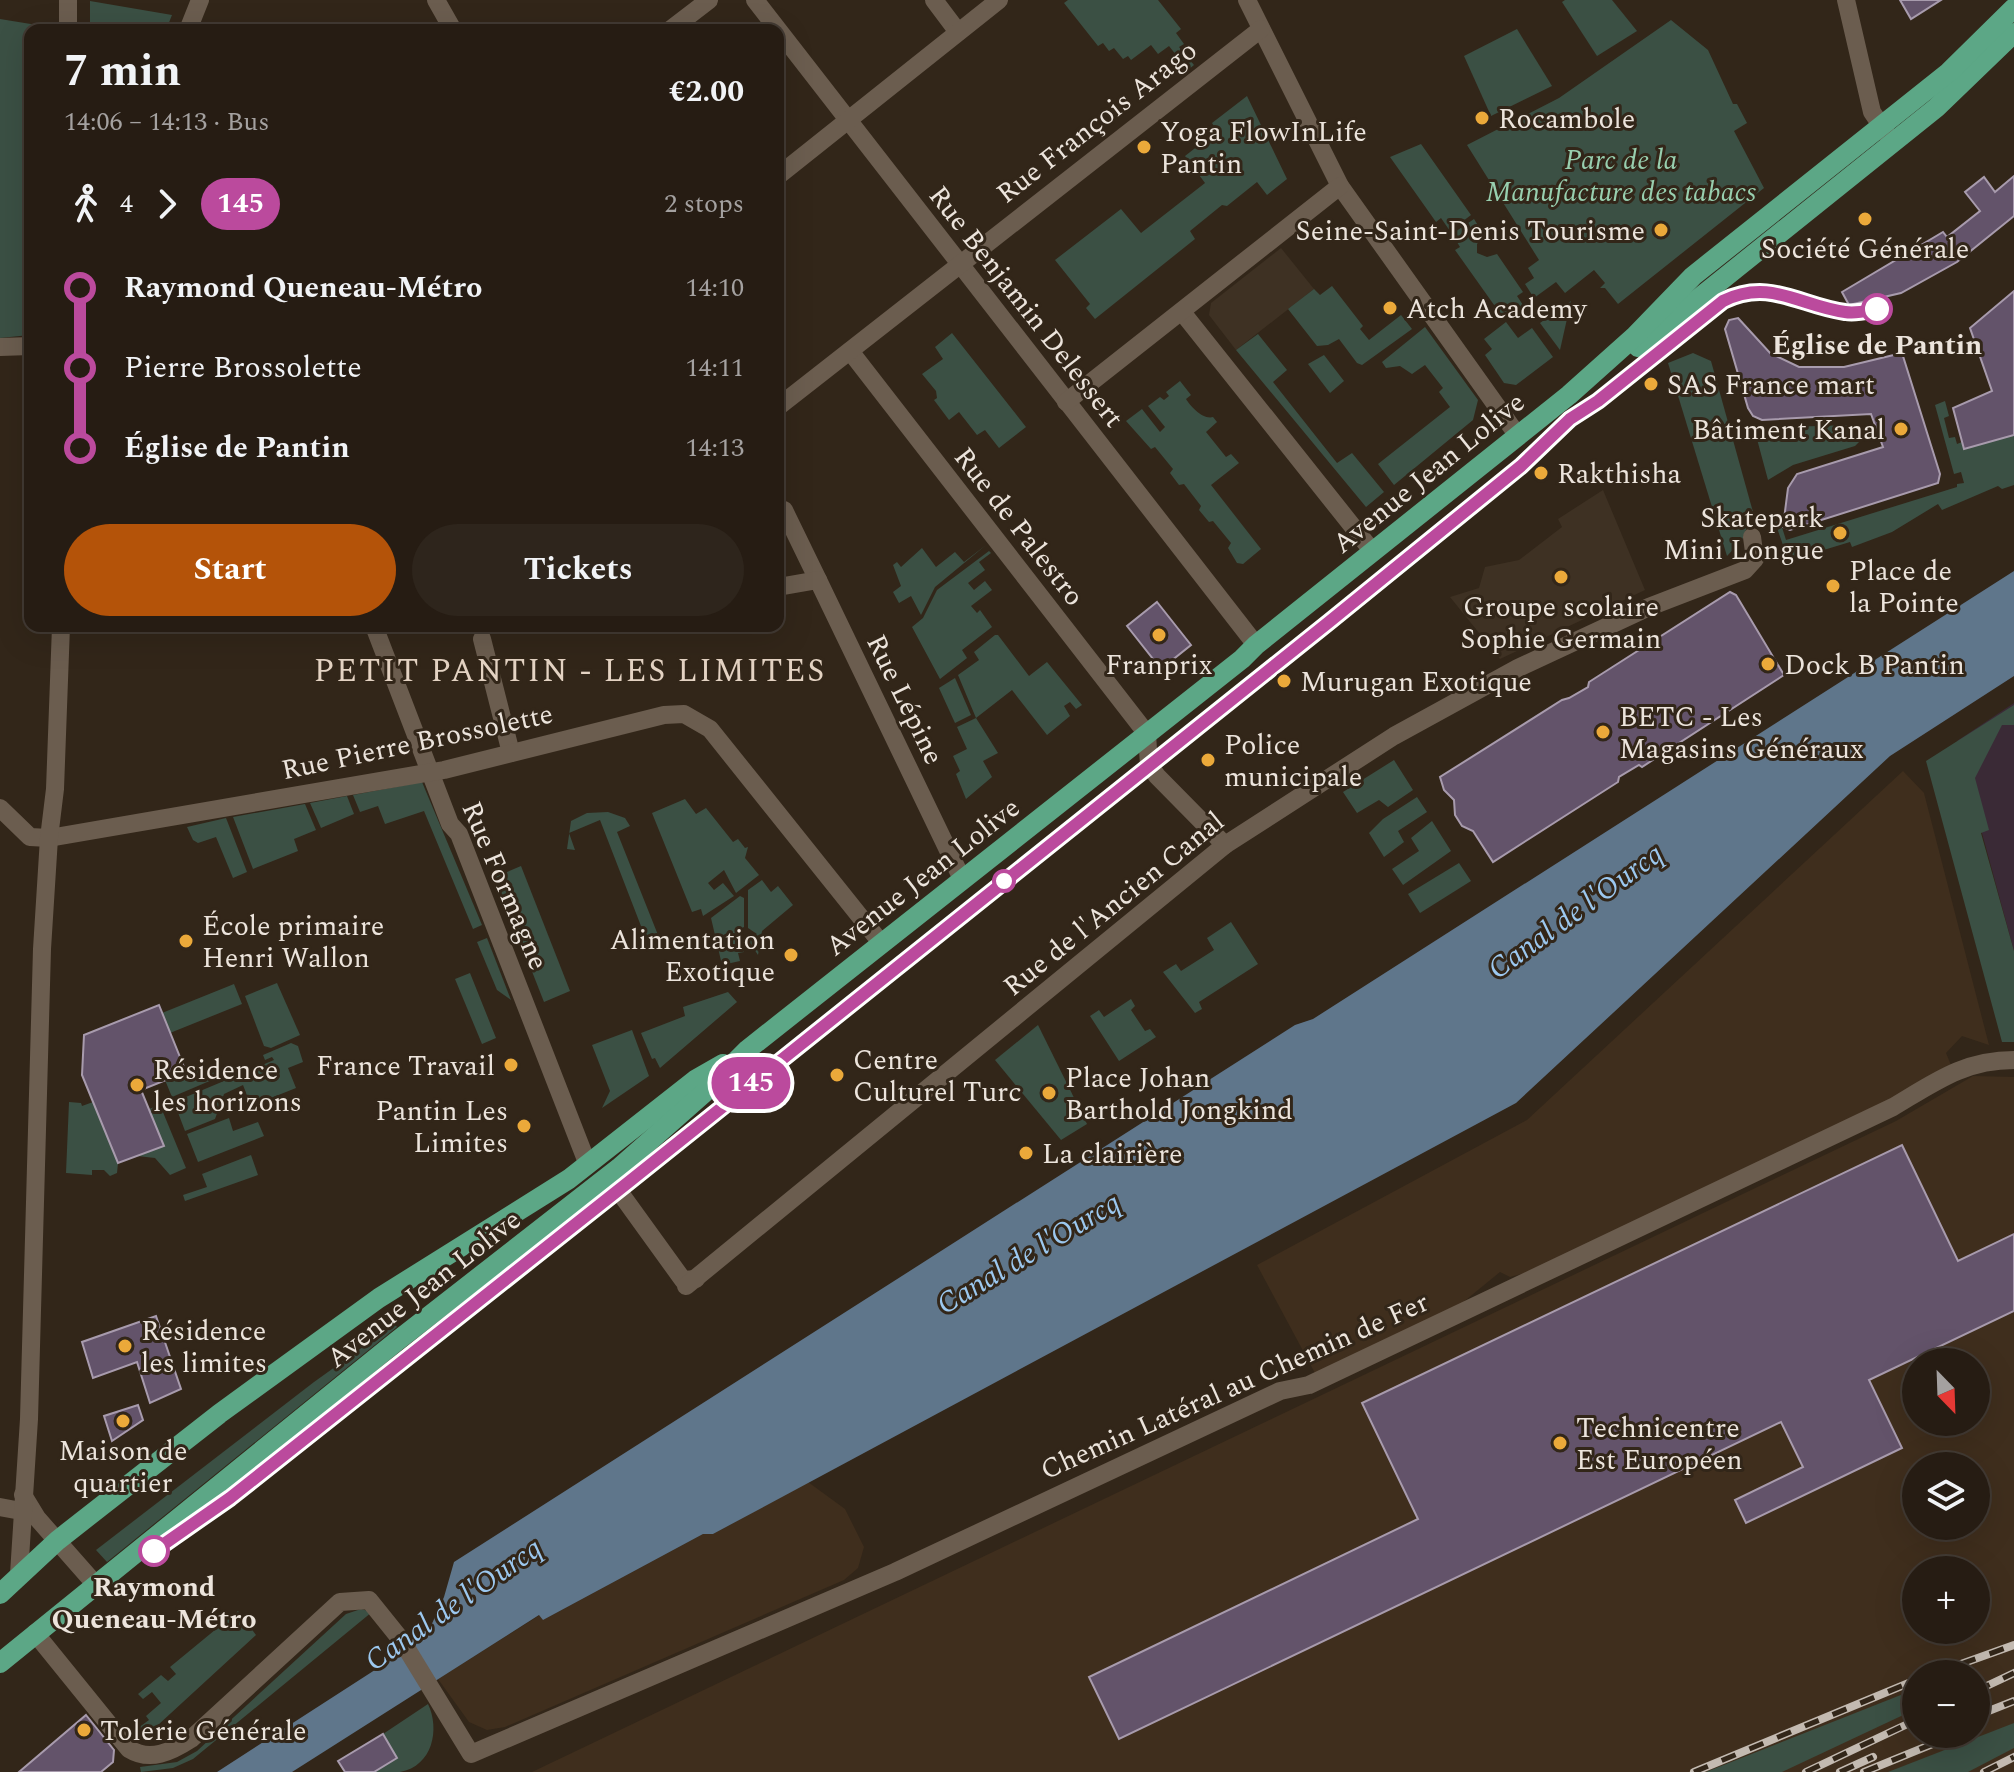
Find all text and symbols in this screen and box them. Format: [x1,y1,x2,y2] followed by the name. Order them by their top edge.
[987,30,1207,215] street label: Rue François Arago
[64,38,181,105] text: 7 min
[669,69,744,115] text: €2.00
[1498,98,1635,141] place label: Rocambole
[64,102,269,142] text: 14:06 – 14:13 · Bus
[1473,109,1491,127] marker: Rocambole
[1160,111,1367,186] place label: Yoga FlowInLife Pantin
[1135,138,1153,156] marker: Yoga FlowInLife Pantin
[1486,139,1756,214] park label: Parc de la Manufacture des tabacs
[917,177,1134,437] street label: Rue Benjamin Delessert
[64,182,108,226] icon: walk
[145,182,189,226] icon: forward
[217,182,264,225] text: 145
[120,184,133,224] text: 4
[664,184,744,224] text: 2 stops
[1295,210,1645,253] place label: Seine-Saint-Denis Tourisme
[1856,210,1874,228] marker: Société Générale
[1652,221,1670,239] marker: Seine-Saint-Denis Tourisme
[1761,228,1969,271] place label: Société Générale
[124,265,482,311] text: Raymond Queneau-Métro
[685,268,744,308] text: 14:10
[1406,288,1588,331] place label: Atch Academy
[1862,294,1892,324] marker: Église de Pantin
[1381,299,1399,317] marker: Atch Academy
[1772,324,1982,367] place label: Église de Pantin
[124,345,362,391] text: Pierre Brossolette
[685,348,744,388] text: 14:11
[1667,364,1875,407] place label: SAS France mart
[1642,375,1660,393] marker: SAS France mart
[1323,382,1535,565] street label: Avenue Jean Lolive
[1692,409,1885,452] place label: Bâtiment Kanal
[1892,420,1910,438] marker: Bâtiment Kanal
[124,425,350,471] text: Église de Pantin
[685,428,744,468] text: 14:13
[943,438,1095,616] street label: Rue de Palestro
[1557,453,1681,496] place label: Rakthisha
[1532,464,1550,482] marker: Rakthisha
[1663,497,1824,572] place label: Skatepark Mini Longue
[64,524,396,616] button: Start
[412,524,744,616] button: Tickets
[1831,524,1849,542] marker: Skatepark Mini Longue
[1849,550,1959,625] place label: Place de la Pointe
[1552,568,1570,586] marker: Groupe scolaire Sophie Germain
[1824,577,1842,595] marker: Place de la Pointe
[1461,586,1661,661] place label: Groupe scolaire Sophie Germain
[1150,626,1168,644] marker: Franprix
[855,627,955,772] street label: Rue Lépine
[1105,644,1213,687] place label: Franprix
[1784,644,1965,687] place label: Dock B Pantin
[314,647,826,696] district label: PETIT PANTIN - LES LIMITES
[1759,655,1777,673] marker: Dock B Pantin
[1300,661,1532,704] place label: Murugan Exotique
[1275,672,1293,690] marker: Murugan Exotique
[278,693,557,792] street label: Rue Pierre Brossolette
[1619,696,1864,771] place label: BETC - Les Magasins Généraux
[1594,723,1612,741] marker: BETC - Les Magasins Généraux
[1224,724,1362,799] place label: Police municipale
[1199,751,1217,769] marker: Police municipale
[816,787,1030,967] street label: Avenue Jean Lolive
[450,794,560,977] street label: Rue Formagne
[994,801,1234,1007] street label: Rue de l'Ancien Canal
[1478,832,1673,991] water label: Canal de l'Ourcq
[993,870,1015,892] unlabelled marker
[202,905,384,980] place label: École primaire Henri Wallon
[610,919,775,994] place label: Alimentation Exotique
[177,932,195,950] marker: École primaire Henri Wallon
[782,946,800,964] marker: Alimentation Exotique
[853,1039,1022,1114] place label: Centre Culturel Turc
[316,1045,495,1088] place label: France Travail
[153,1049,302,1124] place label: Résidence les horizons
[502,1056,520,1074] marker: France Travail
[705,1057,797,1109] line badge: 145
[1065,1057,1293,1132] place label: Place Johan Barthold Jongkind
[727,1061,775,1104] text: 145
[828,1066,846,1084] marker: Centre Culturel Turc
[128,1076,146,1094] marker: Résidence les horizons
[1040,1084,1058,1102] marker: Place Johan Barthold Jongkind
[375,1090,508,1165] place label: Pantin Les Limites
[515,1117,533,1135] marker: Pantin Les Limites
[1042,1133,1183,1176] place label: La clairière
[1017,1144,1035,1162] marker: La clairière
[928,1181,1129,1327] water label: Canal de l'Ourcq
[317,1199,531,1379] street label: Avenue Jean Lolive
[1034,1281,1436,1492] street label: Chemin Latéral au Chemin de Fer
[141,1310,267,1385] place label: Résidence les limites
[116,1337,134,1355] marker: Résidence les limites
[1902,1348,1990,1436] north arrow
[1902,1348,1990,1748] map controls
[1576,1407,1743,1482] place label: Technicentre Est Européen
[114,1412,132,1430] marker: Maison de quartier
[58,1430,188,1505] place label: Maison de quartier
[1551,1434,1569,1452] marker: Technicentre Est Européen
[1902,1452,1990,1540] button: layers
[355,1526,552,1683] water label: Canal de l'Ourcq
[139,1536,169,1566] marker: Raymond Queneau-Métro
[1902,1556,1990,1644] button: +
[52,1566,256,1641] place label: Raymond Queneau-Métro
[1902,1660,1990,1748] button: −
[100,1710,306,1753] place label: Tolerie Générale
[75,1721,93,1739] marker: Tolerie Générale

